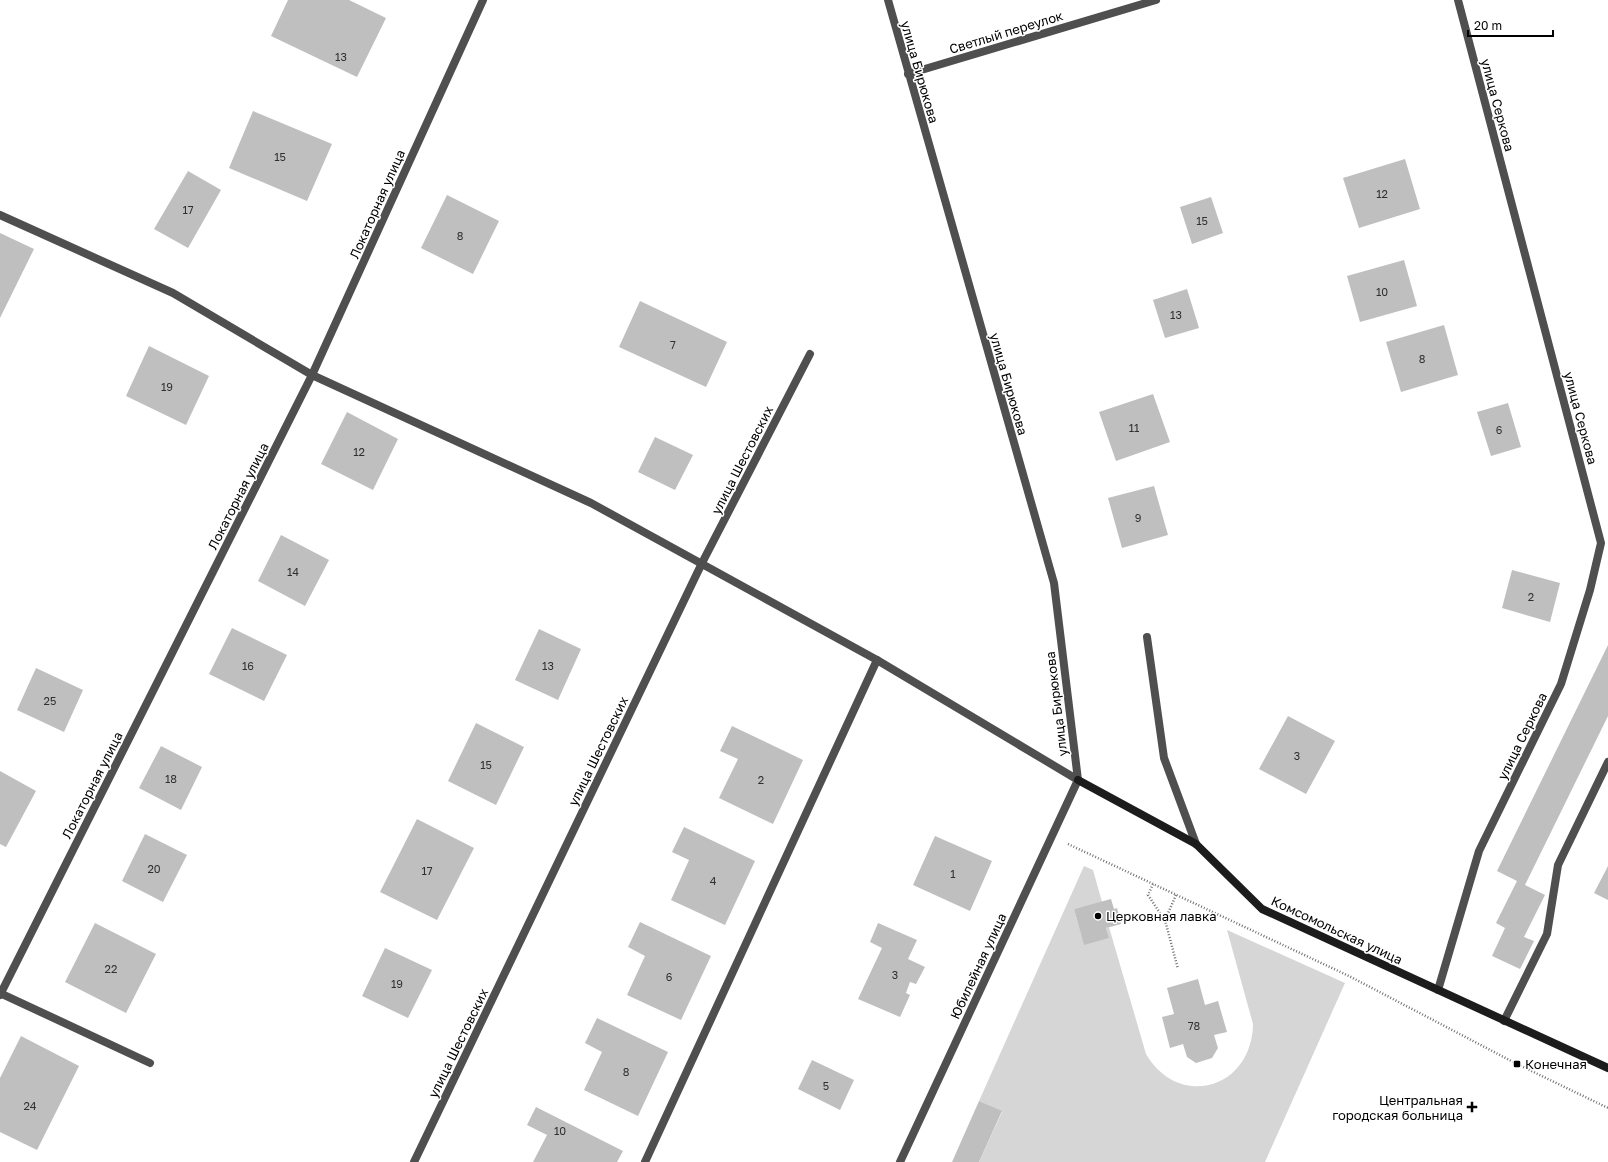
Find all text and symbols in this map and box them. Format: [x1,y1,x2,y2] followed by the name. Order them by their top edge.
[947,7,1065,57] street label: Светлый переулок
[1468,12,1553,38] scale bar
[1474,18,1502,33] text: 20 m
[898,19,942,125] street label: улица Бирюкова
[335,50,347,63] house number: 13
[1478,57,1518,153] street label: улица Серкова
[346,147,408,261] street label: Локаторная улица
[274,150,286,163] house number: 15
[1376,187,1388,200] house number: 12
[182,203,194,216] house number: 17
[1196,214,1208,227] house number: 15
[457,229,464,242] house number: 8
[1376,285,1388,298] house number: 10
[1170,308,1182,321] house number: 13
[987,331,1031,437] street label: улица Бирюкова
[670,338,676,351] house number: 7
[1419,352,1426,365] house number: 8
[1561,370,1601,466] street label: улица Серкова
[161,380,173,393] house number: 19
[708,403,776,517] street label: улица Шестовских
[1129,421,1139,434] house number: 11
[1496,423,1503,436] house number: 6
[204,440,272,552] street label: Локаторная улица
[353,445,365,458] house number: 12
[1135,511,1141,524] house number: 9
[287,565,299,578] house number: 14
[1528,590,1534,603] house number: 2
[1042,651,1070,757] street label: улица Бирюкова
[242,659,254,672] house number: 16
[542,659,554,672] house number: 13
[1494,690,1550,782] street label: улица Серкова
[44,694,56,707] house number: 25
[565,694,631,808] street label: улица Шестовских
[58,729,126,841] street label: Локаторная улица
[1294,749,1300,762] house number: 3
[480,758,492,771] house number: 15
[165,772,177,785] house number: 18
[758,773,764,786] house number: 2
[147,862,161,875] house number: 20
[421,864,433,877] house number: 17
[950,867,956,880] house number: 1
[710,874,717,887] house number: 4
[1269,893,1405,967] street label: Комсомольская улица
[1106,908,1217,924] place label: Церковная лавка
[946,910,1010,1022] street label: Юбилейная улица
[1093,911,1103,921] marker: Церковная лавка
[105,962,117,975] house number: 22
[892,968,898,981] house number: 3
[666,970,673,983] house number: 6
[391,977,403,990] house number: 19
[425,986,491,1100] street label: улица Шестовских
[1188,1019,1201,1032] house number: 78
[1525,1056,1587,1072] place label: Конечная
[1512,1059,1522,1069] marker: Конечная
[623,1065,630,1078] house number: 8
[823,1079,829,1092] house number: 5
[1332,1092,1463,1123] place label: Центральная городская больница
[23,1099,37,1112] house number: 24
[1466,1101,1478,1113] marker: Центральная городская больница
[554,1124,566,1137] house number: 10

